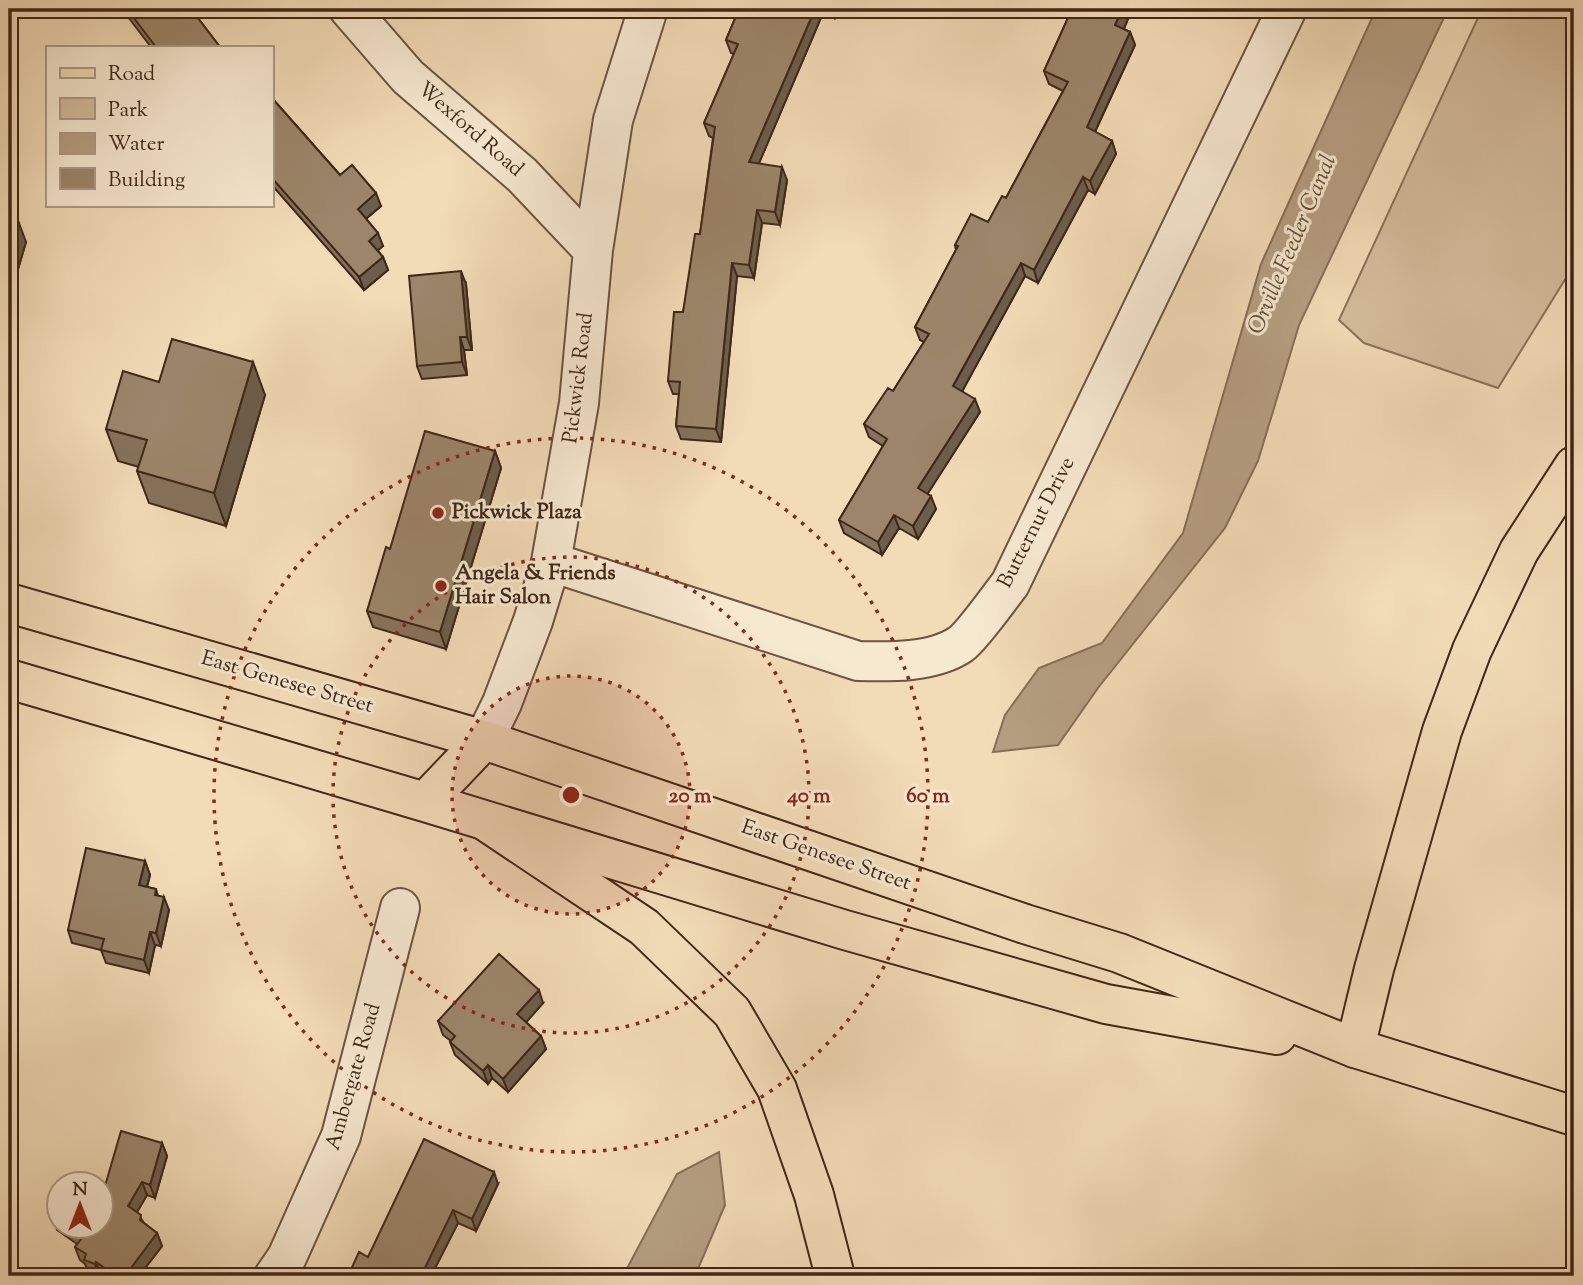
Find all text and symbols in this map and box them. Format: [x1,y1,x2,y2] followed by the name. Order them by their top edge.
[46,46,273,206] legend
[108,60,155,90] text: Road
[410,75,530,185] street label: Wexford Road
[108,96,149,126] text: Park
[108,130,165,160] text: Water
[1240,150,1346,340] water label: Orville Feeder Canal
[108,166,185,196] text: Building
[556,311,602,445] street label: Pickwick Road
[991,452,1083,594] street label: Butternut Drive
[452,498,582,528] place label: Pickwick Plaza
[430,505,446,521] marker: Pickwick Plaza
[455,559,616,613] place label: Angela & Friends Hair Salon
[433,578,449,594] marker: Angela & Friends Hair Salon
[197,644,377,722] street label: East Genesee Street
[669,782,712,812] text: 20 m
[786,782,831,812] text: 40 m
[906,782,950,812] text: 60 m
[559,783,583,807] centre of rings
[737,813,915,899] street label: East Genesee Street
[319,1000,389,1154] street label: Ambergate Road
[46,1170,116,1240] north arrow
[72,1177,88,1204] text: N

